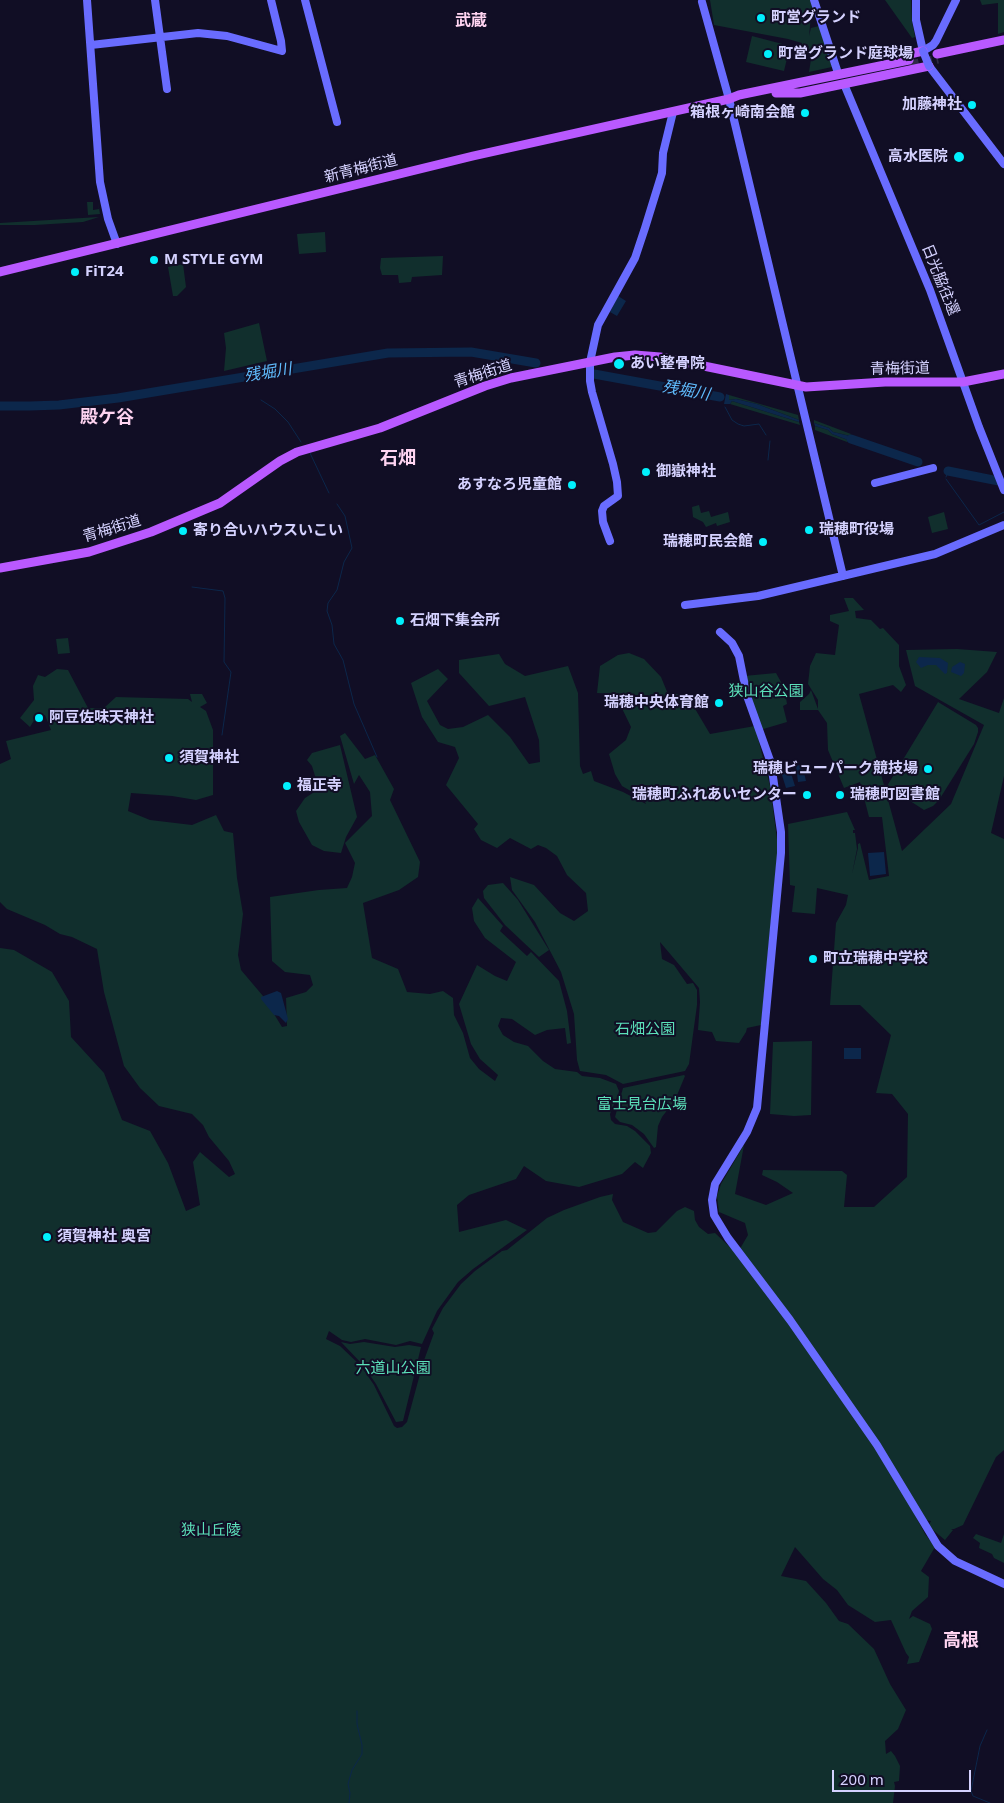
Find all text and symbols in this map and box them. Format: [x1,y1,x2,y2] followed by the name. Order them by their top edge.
[771,9,861,27] place label: 町営グランド
[455,11,487,31] district label: 武蔵
[755,12,767,24] marker: 町営グランド
[778,45,913,63] place label: 町営グランド庭球場
[762,48,774,60] marker: 町営グランド庭球場
[902,96,962,114] place label: 加藤神社
[966,99,978,111] marker: 加藤神社
[690,104,795,122] place label: 箱根ヶ崎南会館
[799,107,811,119] marker: 箱根ヶ崎南会館
[888,148,948,166] place label: 高水医院
[952,150,966,164] marker: 高水医院
[322,151,400,187] street label: 新青梅街道
[918,242,962,318] street label: 日光脇往還
[164,251,263,269] place label: M STYLE GYM
[148,254,160,266] marker: M STYLE GYM
[85,263,124,281] place label: FiT24
[69,266,81,278] marker: FiT24
[630,355,705,373] place label: あい整骨院
[452,356,514,392] street label: 青梅街道
[612,357,626,371] marker: あい整骨院
[870,359,930,379] street label: 青梅街道
[243,360,293,386] water label: 残堀川
[661,377,711,405] water label: 残堀川
[80,407,134,429] district label: 殿ケ谷
[380,448,416,470] district label: 石畑
[656,463,716,481] place label: 御嶽神社
[640,466,652,478] marker: 御嶽神社
[457,476,562,494] place label: あすなろ児童館
[566,479,578,491] marker: あすなろ児童館
[81,512,143,546] street label: 青梅街道
[819,521,894,539] place label: 瑞穂町役場
[193,522,343,540] place label: 寄り合いハウスいこい
[803,524,815,536] marker: 瑞穂町役場
[177,525,189,537] marker: 寄り合いハウスいこい
[663,533,753,551] place label: 瑞穂町民会館
[757,536,769,548] marker: 瑞穂町民会館
[410,612,500,630] place label: 石畑下集会所
[394,615,406,627] marker: 石畑下集会所
[729,683,803,701] park label: 狭山谷公園
[604,694,709,712] place label: 瑞穂中央体育館
[713,697,725,709] marker: 瑞穂中央体育館
[49,709,154,727] place label: 阿豆佐味天神社
[33,712,45,724] marker: 阿豆佐味天神社
[179,749,239,767] place label: 須賀神社
[163,752,175,764] marker: 須賀神社
[753,760,918,778] place label: 瑞穂ビューパーク競技場
[922,763,934,775] marker: 瑞穂ビューパーク競技場
[297,777,342,795] place label: 福正寺
[281,780,293,792] marker: 福正寺
[632,786,797,804] place label: 瑞穂町ふれあいセンター
[850,786,940,804] place label: 瑞穂町図書館
[801,789,813,801] marker: 瑞穂町ふれあいセンター
[834,789,846,801] marker: 瑞穂町図書館
[823,950,928,968] place label: 町立瑞穂中学校
[807,953,819,965] marker: 町立瑞穂中学校
[615,1021,675,1039] park label: 石畑公園
[597,1096,687,1114] park label: 富士見台広場
[57,1228,151,1246] place label: 須賀神社 奥宮
[41,1231,53,1243] marker: 須賀神社 奥宮
[356,1360,430,1378] park label: 六道山公園
[181,1522,241,1540] park label: 狭山丘陵
[943,1630,979,1652] district label: 高根
[834,1760,973,1792] scale bar
[840,1769,884,1789] text: 200 m

